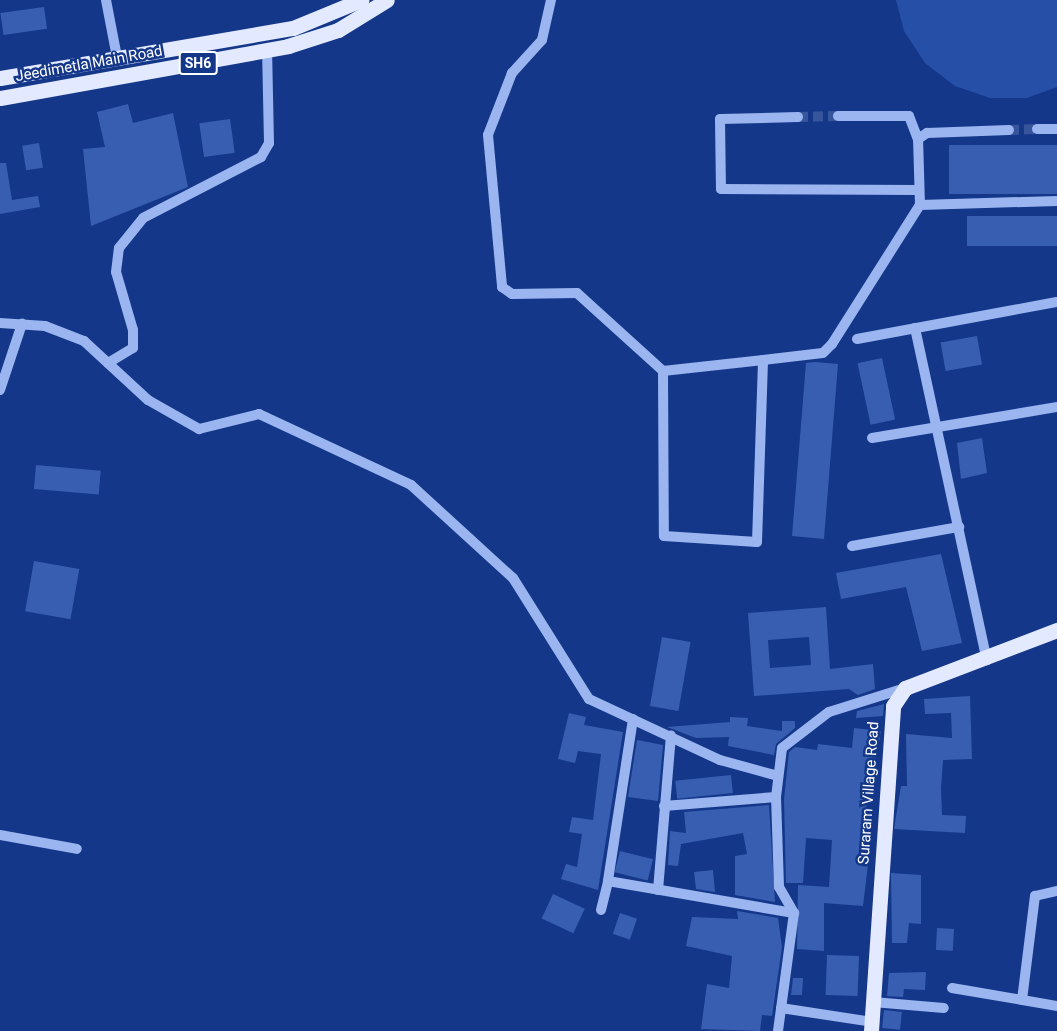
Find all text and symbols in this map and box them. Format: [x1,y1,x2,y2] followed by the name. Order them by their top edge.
[14,42,164,86] street label: Jeedimetla Main Road
[178,52,218,74] road number: SH6
[855,721,883,865] street label: Suraram Village Road

